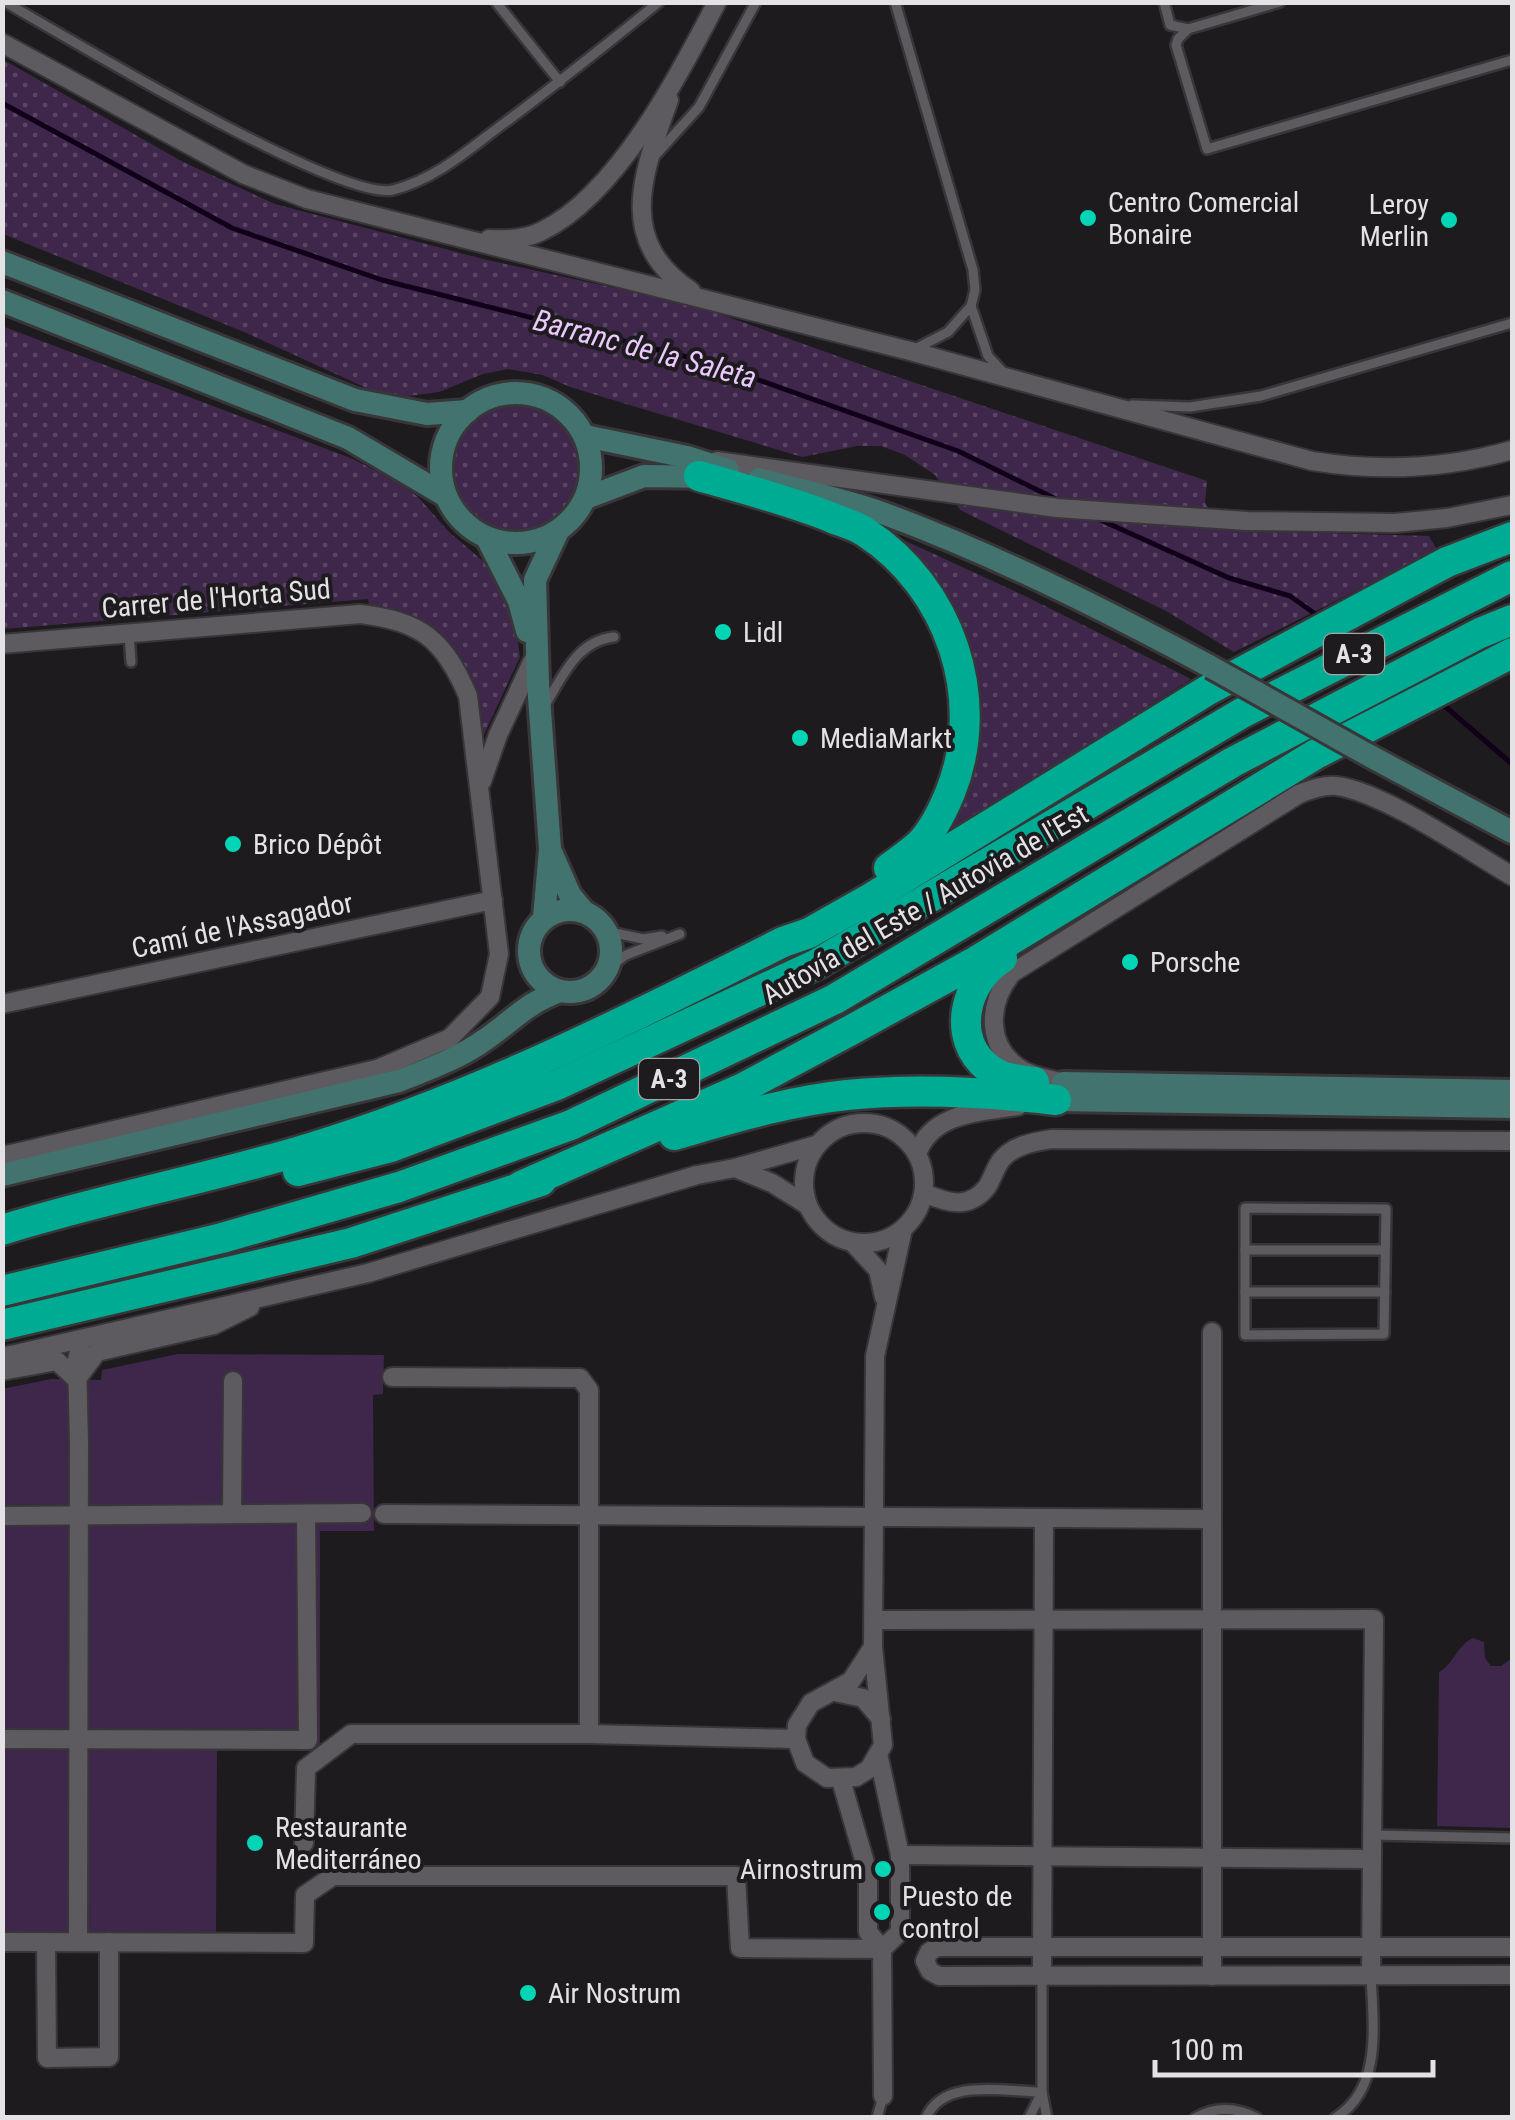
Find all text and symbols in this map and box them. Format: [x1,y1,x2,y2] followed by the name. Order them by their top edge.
[1108,186,1299,251] place label: Centro Comercial Bonaire
[1360,188,1429,253] place label: Leroy Merlin
[1077,207,1099,229] marker: Centro Comercial Bonaire
[1438,209,1460,231] marker: Leroy Merlin
[530,302,761,395] water label: Barranc de la Saleta
[100,572,332,625] street label: Carrer de l'Horta Sud
[743,616,783,649] place label: Lidl
[712,621,734,643] marker: Lidl
[1324,634,1384,674] road number: A-3
[820,722,952,755] place label: MediaMarkt
[789,727,811,749] marker: MediaMarkt
[757,798,1094,1011] street label: Autovía del Este / Autovia de l'Est
[253,828,382,861] place label: Brico Dépôt
[222,833,244,855] marker: Brico Dépôt
[128,886,356,965] street label: Camí de l'Assagador
[1150,946,1240,979] place label: Porsche
[1119,951,1141,973] marker: Porsche
[639,1059,699,1099] road number: A-3
[275,1811,422,1876] place label: Restaurante Mediterráneo
[244,1832,266,1854] marker: Restaurante Mediterráneo
[740,1853,863,1886] place label: Airnostrum
[872,1858,894,1880] marker: Airnostrum
[902,1880,1012,1945] place label: Puesto de control
[871,1901,893,1923] marker: Puesto de control
[548,1977,681,2010] place label: Air Nostrum
[517,1982,539,2004] marker: Air Nostrum
[1155,2015,1432,2077] scale bar
[1170,2032,1244,2067] text: 100 m

